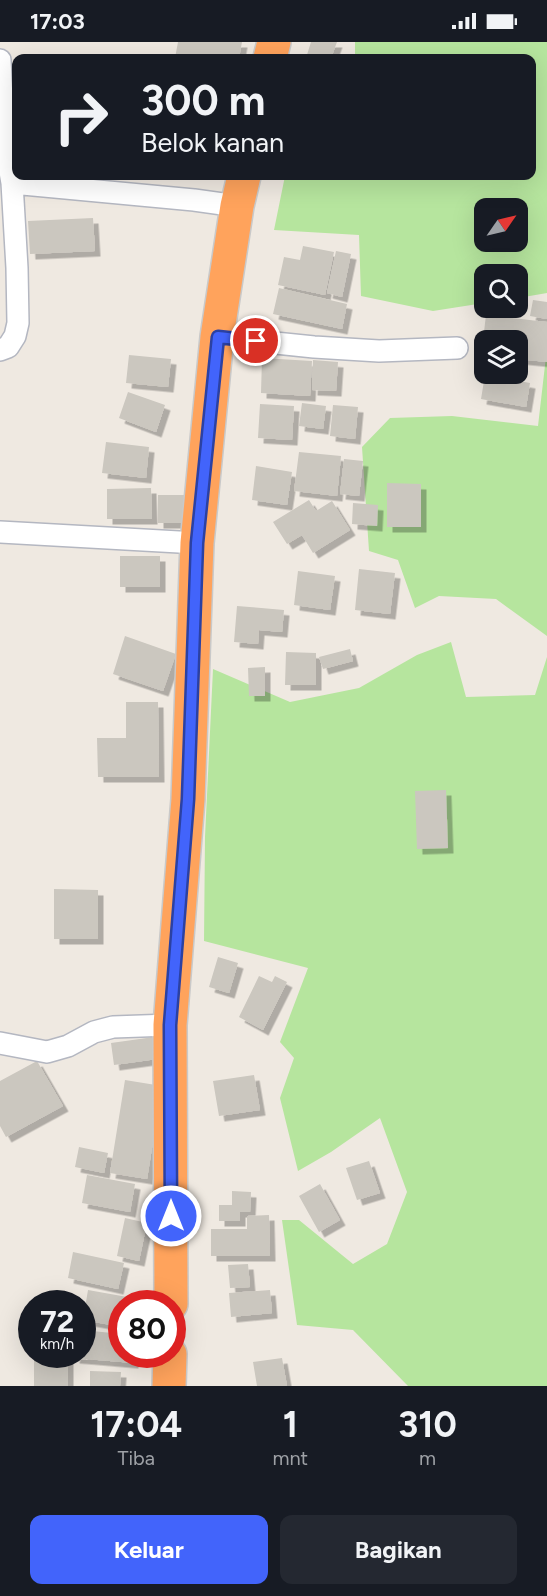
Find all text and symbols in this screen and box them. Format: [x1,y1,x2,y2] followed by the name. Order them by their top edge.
[30,8,85,35] text: 17:03
[141,75,265,126] text: 300 m
[42,78,120,156] icon: right
[141,126,284,159] text: Belok kanan
[474,198,528,252] north arrow
[474,198,528,384] map controls
[474,264,528,318] button: search
[230,315,281,366] pin
[239,324,272,357] icon: arrive
[474,330,528,384] button: layers
[139,1184,203,1248] position arrow
[108,1290,186,1368] speed limit sign: 80
[40,1303,74,1340] text: 72
[40,1335,74,1353] text: km/h
[90,1403,182,1446] text: 17:04
[283,1403,298,1446] text: 1
[398,1403,457,1446] text: 310
[117,1446,155,1470] text: Tiba
[272,1446,308,1470] text: mnt
[419,1446,436,1470] text: m
[30,1515,268,1584] button: Keluar
[280,1515,517,1584] button: Bagikan

